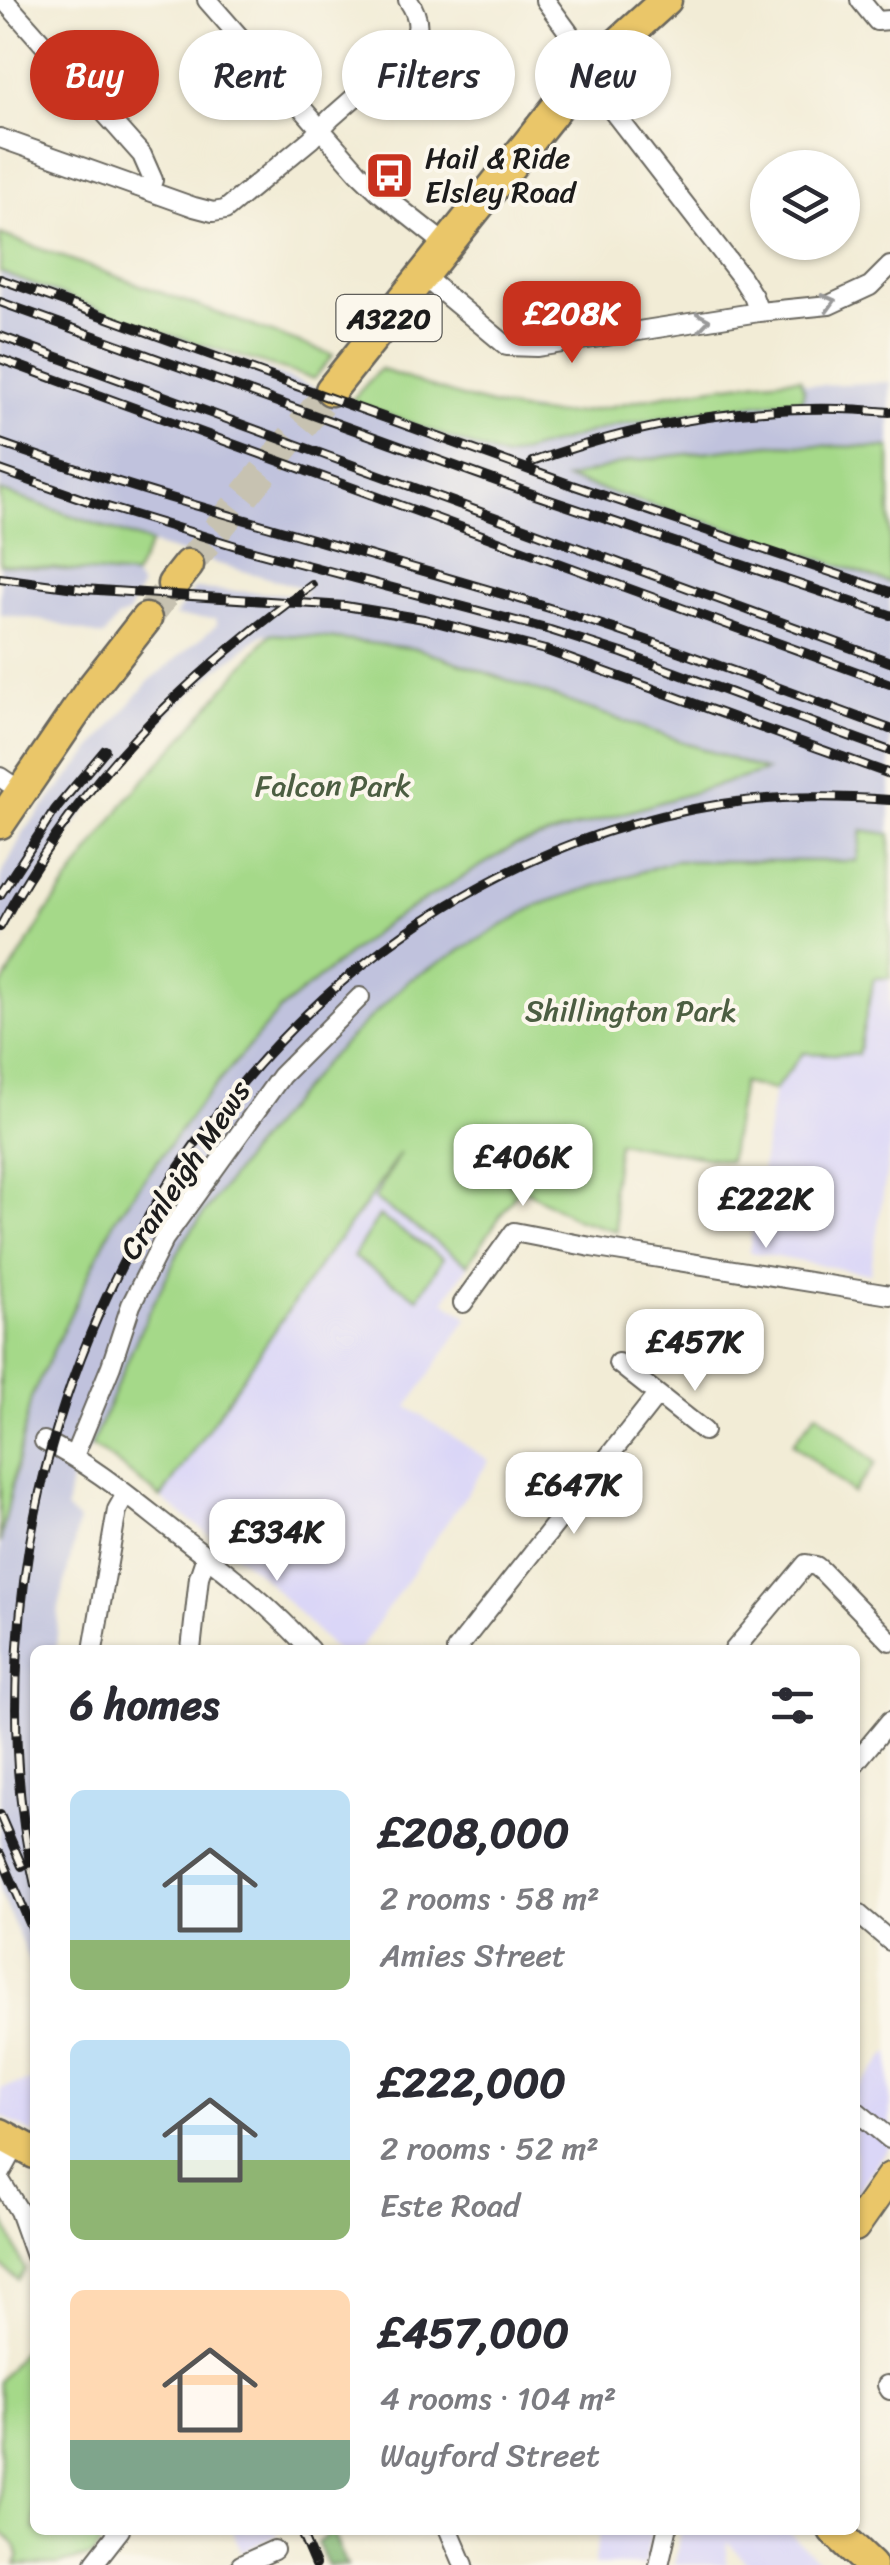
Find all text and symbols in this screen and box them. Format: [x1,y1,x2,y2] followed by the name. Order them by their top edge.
[30,30,159,120] chip: Buy
[179,30,322,120] chip: Rent
[342,30,515,120] chip: Filters
[535,30,671,120] chip: New
[425,131,578,219] place label: Hail & Ride Elsley Road
[364,149,416,201] bus stop icon: Hail & Ride Elsley Road
[750,150,860,260] map controls
[750,150,860,260] button: layers
[502,281,642,366] pin: £208K
[525,285,619,342] text: £208K
[820,293,837,314] one-way arrow
[336,295,442,341] road number: A3220
[695,311,712,332] one-way arrow
[255,759,411,813] park label: Falcon Park
[525,984,737,1038] park label: Shillington Park
[105,1069,266,1271] street label: Cranleigh Mews
[453,1124,593,1209] pin: £406K
[476,1128,570,1185] text: £406K
[696,1166,836,1251] pin: £222K
[720,1170,812,1227] text: £222K
[625,1309,765,1394] pin: £457K
[648,1313,742,1370] text: £457K
[504,1452,644,1537] pin: £647K
[528,1456,620,1513] text: £647K
[207,1499,347,1584] pin: £334K
[231,1503,323,1560] text: £334K
[70,1668,219,1742] text: 6 homes
[765,1678,820,1733] icon: filters
[380,1796,569,1870] text: £208,000
[150,1830,270,1950] icon: home
[380,1870,600,1927] text: 2 rooms · 58 m²
[380,1927,566,1984] text: Amies Street
[380,2046,566,2120] text: £222,000
[150,2080,270,2200] icon: home
[380,2120,599,2177] text: 2 rooms · 52 m²
[380,2177,520,2234] text: Este Road
[380,2296,569,2370] text: £457,000
[150,2330,270,2450] icon: home
[380,2370,616,2427] text: 4 rooms · 104 m²
[380,2427,600,2484] text: Wayford Street

